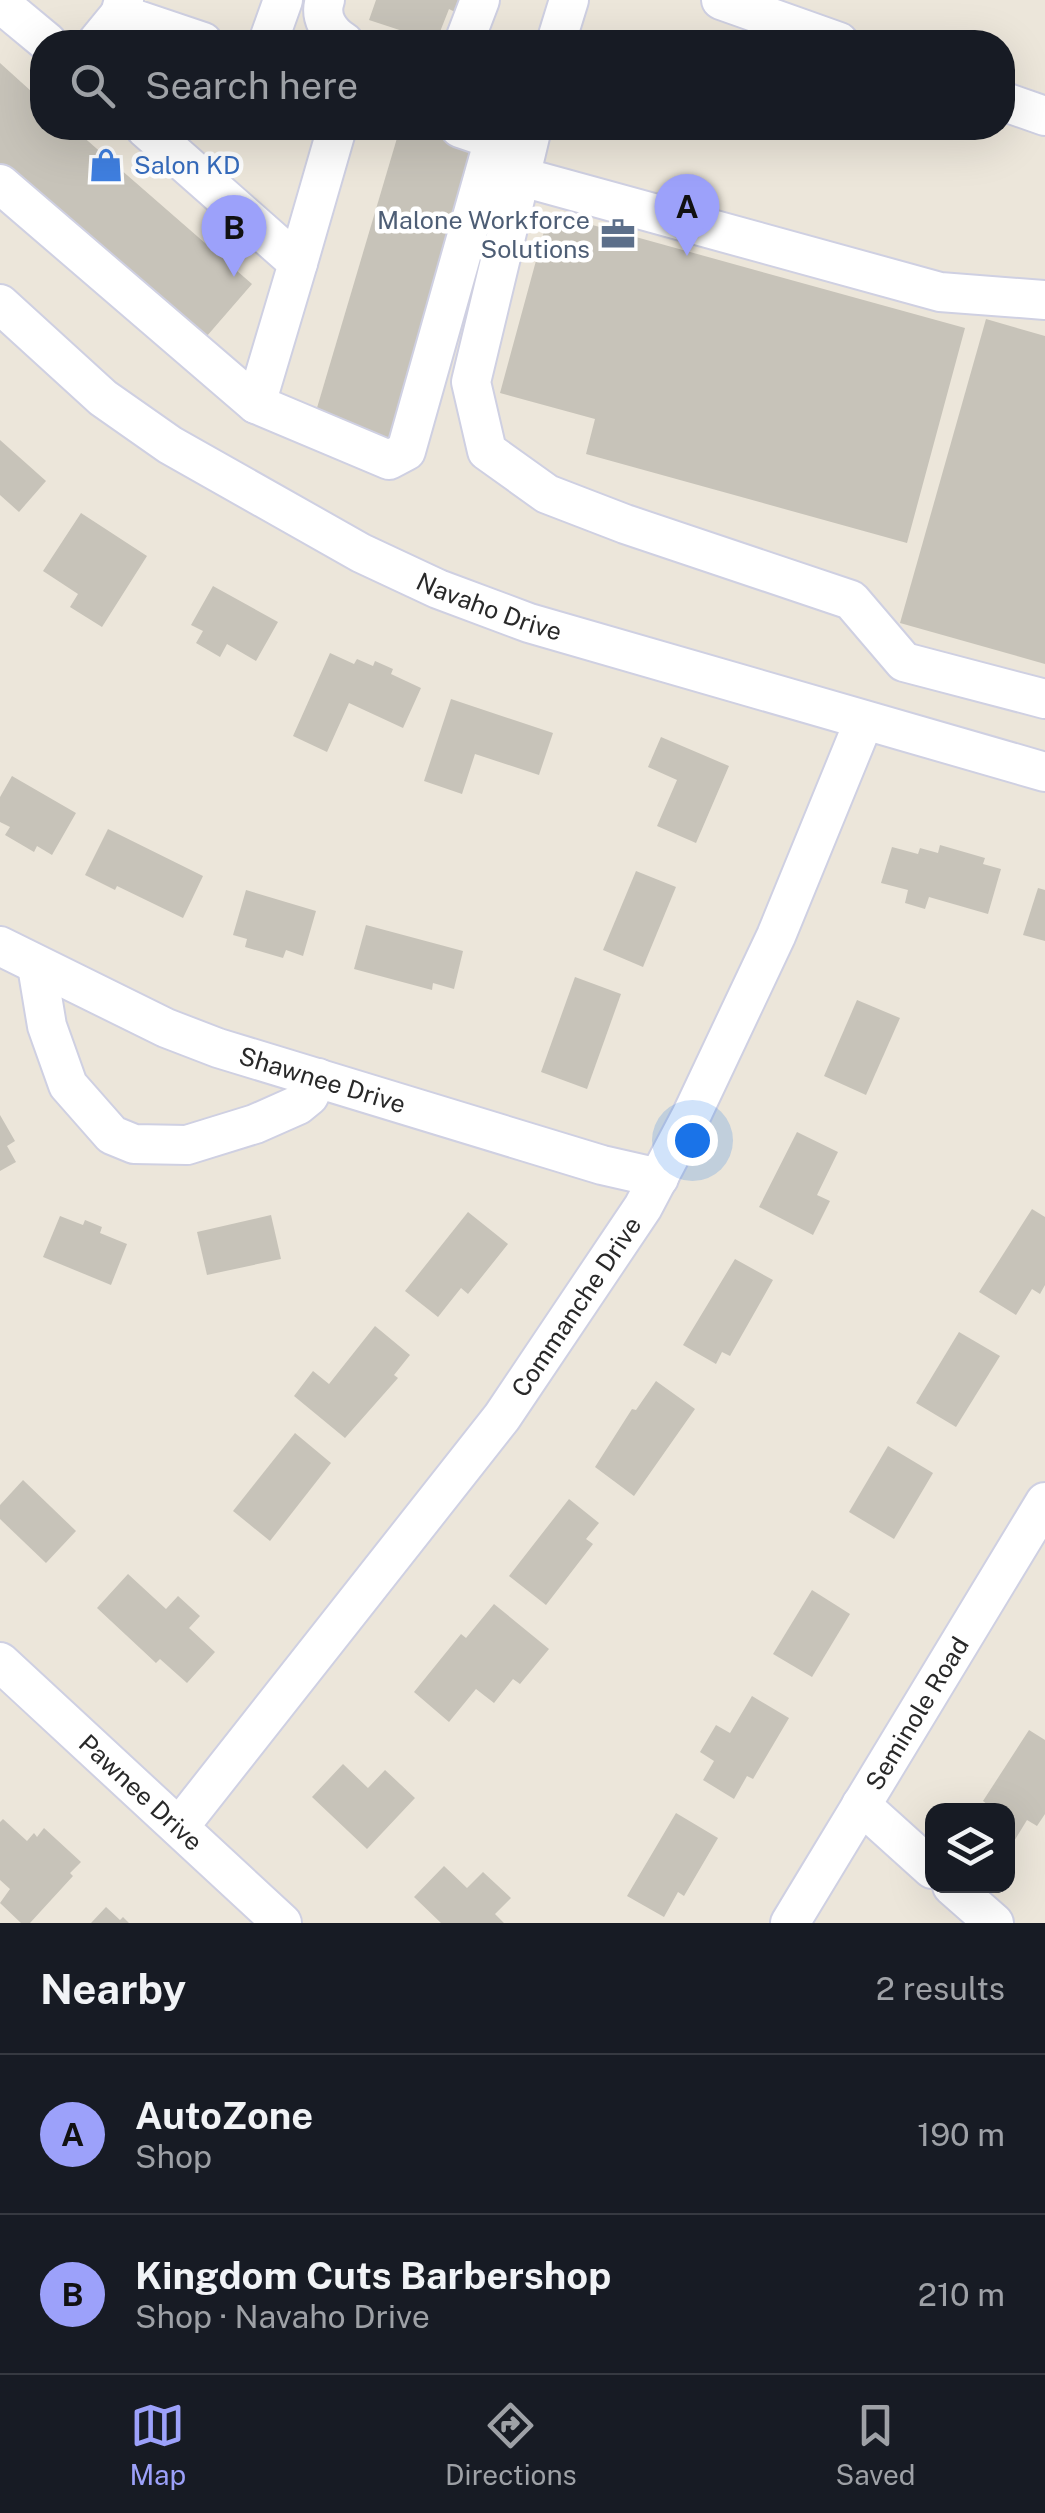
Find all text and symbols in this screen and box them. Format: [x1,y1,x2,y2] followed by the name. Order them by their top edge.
[30,30,1015,140] search box
[65,58,120,113] icon: search
[145,63,358,108] text: Search here
[87,146,125,184] shop icon: Salon KD
[134,150,240,180] place label: Salon KD
[654,174,720,256] pin: A
[202,194,266,277] pin: B
[377,205,590,264] place label: Malone Workforce Solutions
[599,215,637,253] office icon: Malone Workforce Solutions
[412,566,565,647] street label: Navaho Drive
[235,1040,409,1119] street label: Shawnee Drive
[667,1115,718,1166] your location
[505,1211,647,1402] street label: Commanche Drive
[859,1631,975,1796] street label: Seminole Road
[73,1728,209,1857] street label: Pawnee Drive
[925,1803,1015,1893] map controls
[925,1803,1015,1893] button: layers
[40,1964,186,2013] text: Nearby
[876,1970,1005,2007] text: 2 results
[135,2093,313,2138] text: AutoZone
[61,2116,84,2153] text: A
[917,2116,1005,2153] text: 190 m
[135,2138,212,2175] text: Shop
[135,2253,611,2298] text: Kingdom Cuts Barbershop
[62,2276,83,2313] text: B
[918,2276,1005,2313] text: 210 m
[135,2298,430,2335] text: Shop · Navaho Drive
[129,2398,186,2491] tab: Map
[445,2398,577,2491] tab: Directions
[835,2398,916,2491] tab: Saved

